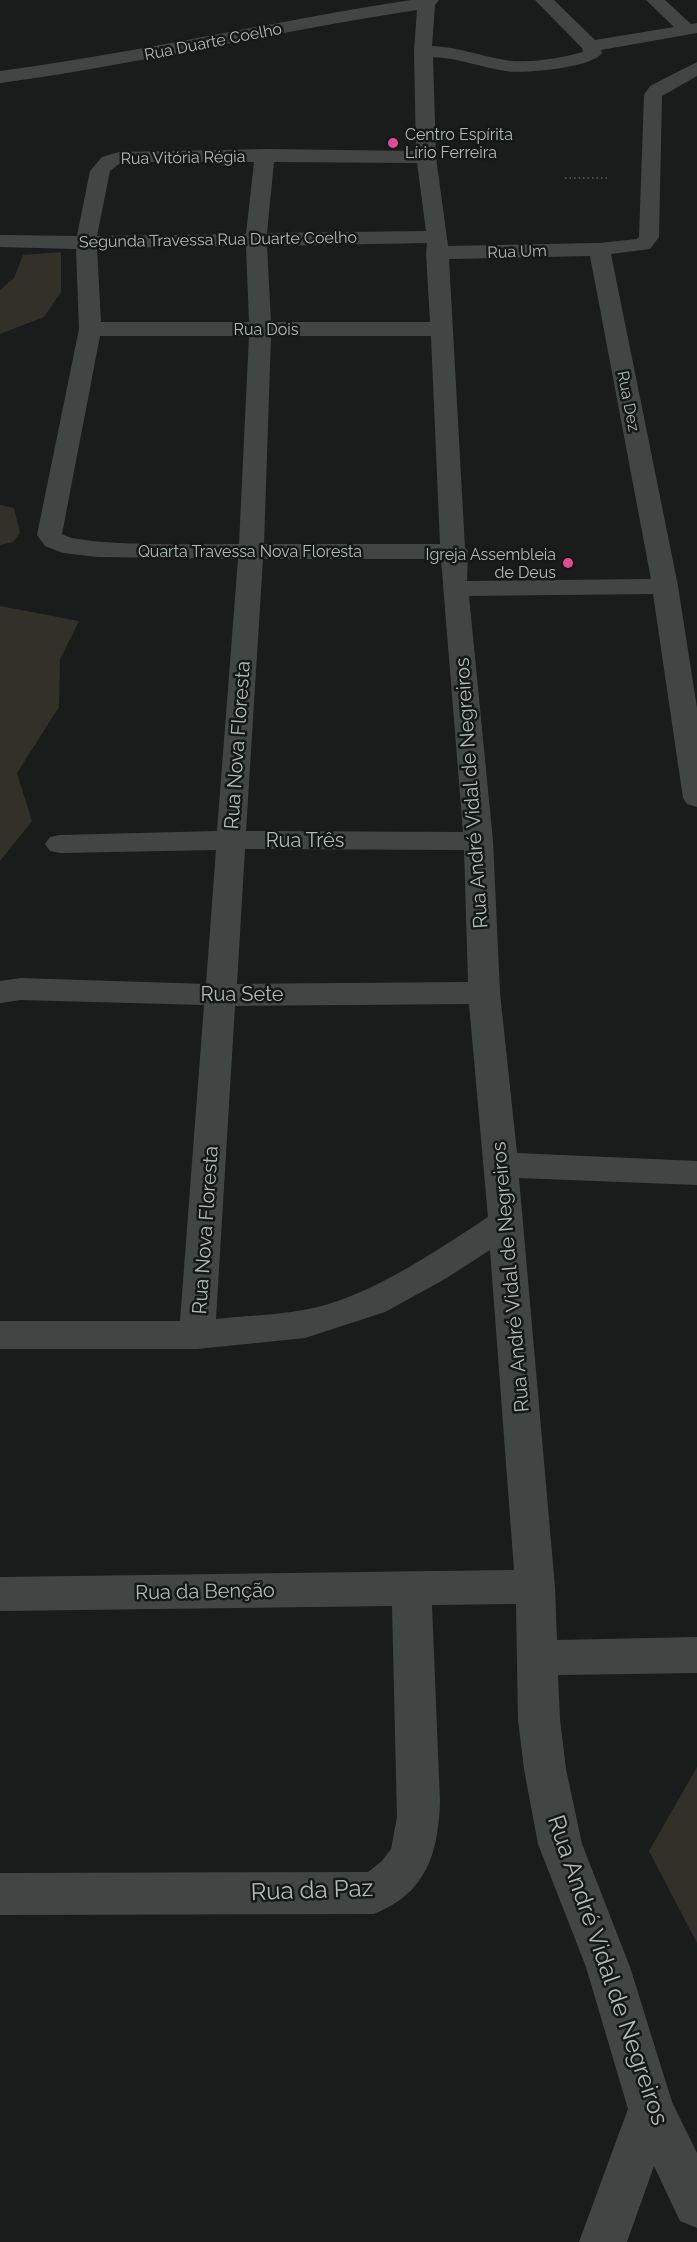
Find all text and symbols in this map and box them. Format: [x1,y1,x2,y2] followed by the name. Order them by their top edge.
[143,19,283,64] street label: Rua Duarte Coelho
[405,125,513,162] place label: Centro Espírita Lírio Ferreira
[386,136,400,150] marker: Centro Espírita Lírio Ferreira
[120,147,246,168] street label: Rua Vitória Régia
[79,228,357,251] street label: Segunda Travessa Rua Duarte Coelho
[487,241,547,262] street label: Rua Um
[234,320,299,339] street label: Rua Dois
[613,369,644,433] street label: Rua Dez
[138,542,362,561] street label: Quarta Travessa Nova Floresta
[426,545,556,582] place label: Igreja Assembleia de Deus
[561,556,575,570] marker: Igreja Assembleia de Deus
[450,657,492,929] street label: Rua André Vidal de Negreiros
[219,660,255,830] street label: Rua Nova Floresta
[266,828,344,852] street label: Rua Três
[201,982,284,1006] street label: Rua Sete
[486,1141,534,1413] street label: Rua André Vidal de Negreiros
[187,1145,223,1315] street label: Rua Nova Floresta
[135,1578,275,1604] street label: Rua da Benção
[542,1811,675,2129] street label: Rua André Vidal de Negreiros
[250,1873,374,1906] street label: Rua da Paz

